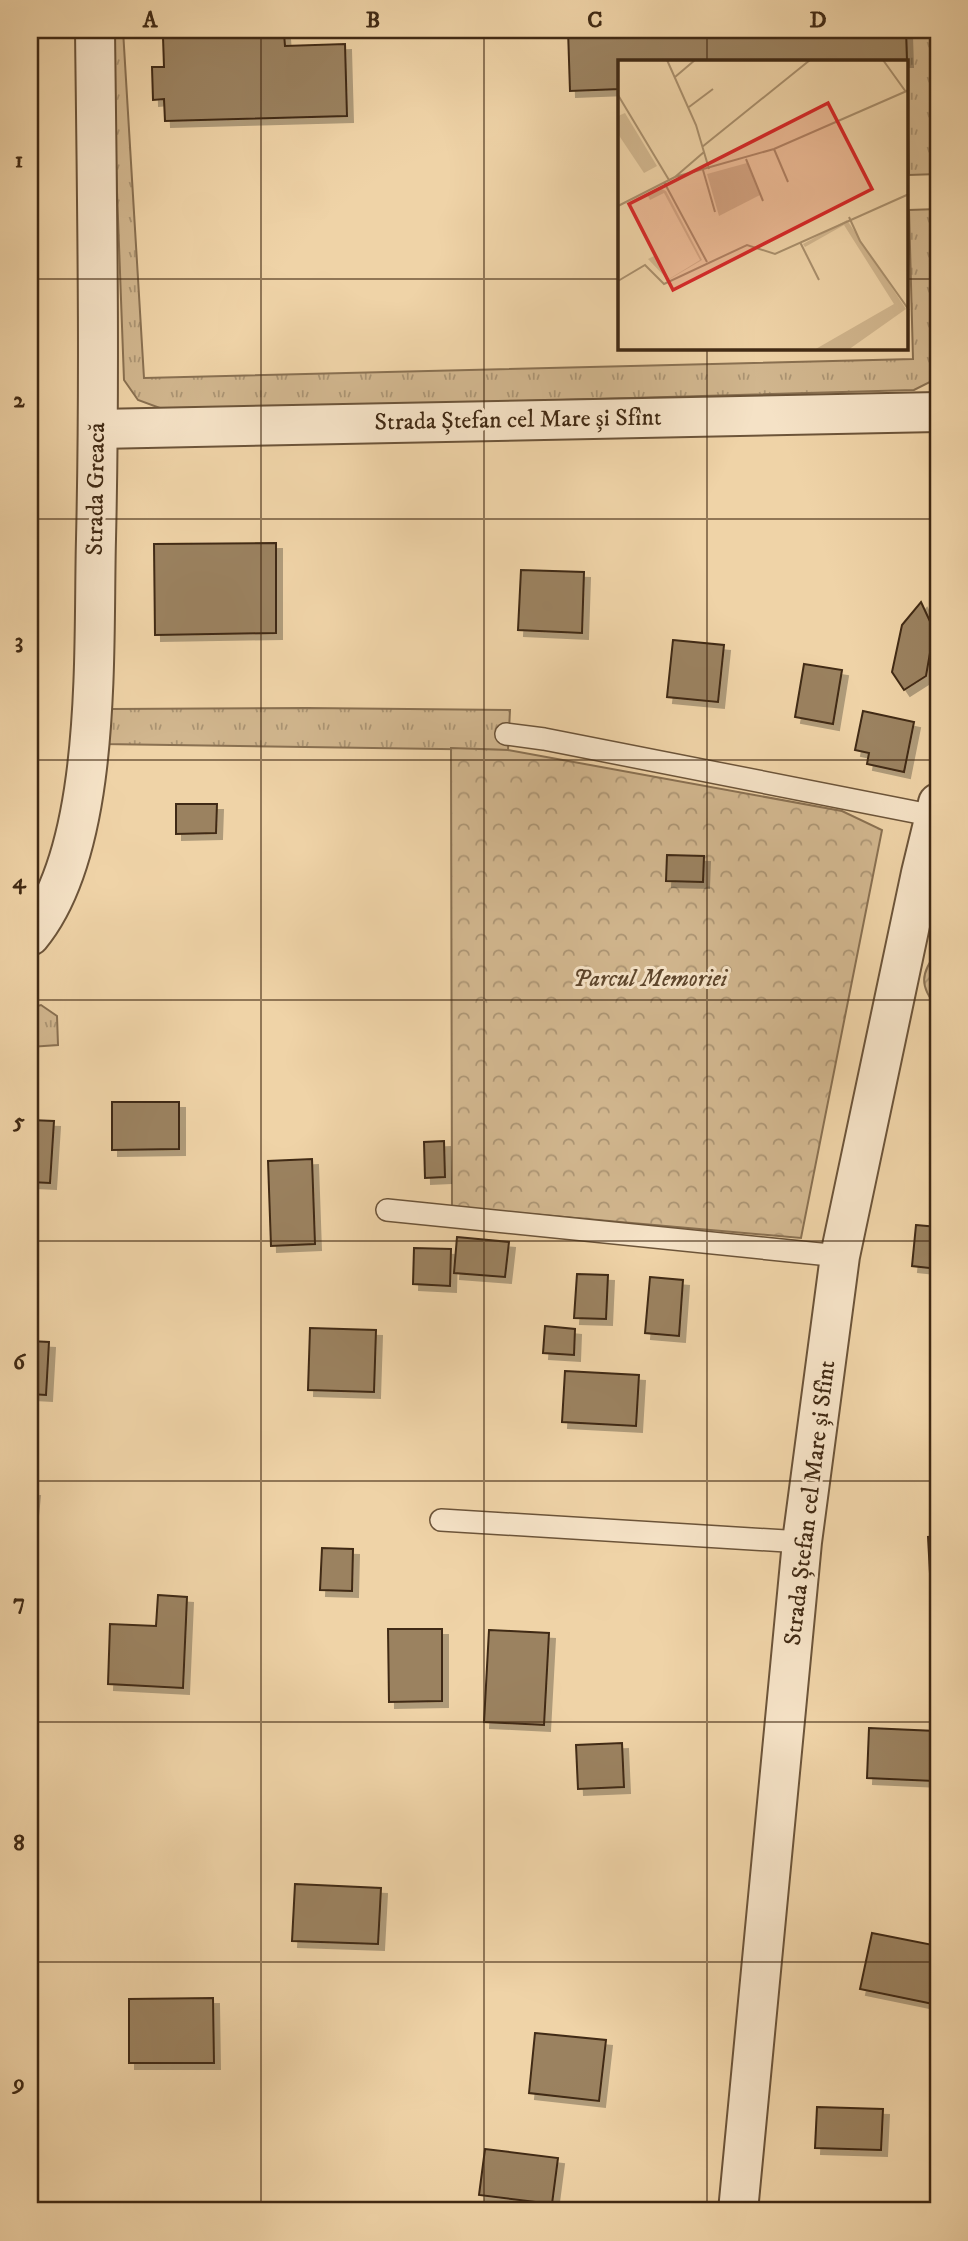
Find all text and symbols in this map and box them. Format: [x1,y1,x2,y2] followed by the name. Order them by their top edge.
[142,6,159,35] text: A
[366,6,380,35] text: B
[587,6,603,35] text: C
[809,6,827,35] text: D
[618,60,908,350] inset map
[15,146,23,175] text: 1
[13,386,25,415] text: 2
[374,402,662,438] street label: Strada Ștefan cel Mare și Sfînt
[80,421,112,556] street label: Strada Greacă
[15,627,23,656] text: 3
[12,867,27,896] text: 4
[573,964,729,994] park label: Parcul Memoriei
[12,1107,25,1136] text: 5
[13,1348,27,1377] text: 6
[778,1358,842,1647] street label: Strada Ștefan cel Mare și Sfînt
[13,1588,25,1617] text: 7
[13,1829,25,1858] text: 8
[11,2069,25,2098] text: 9

